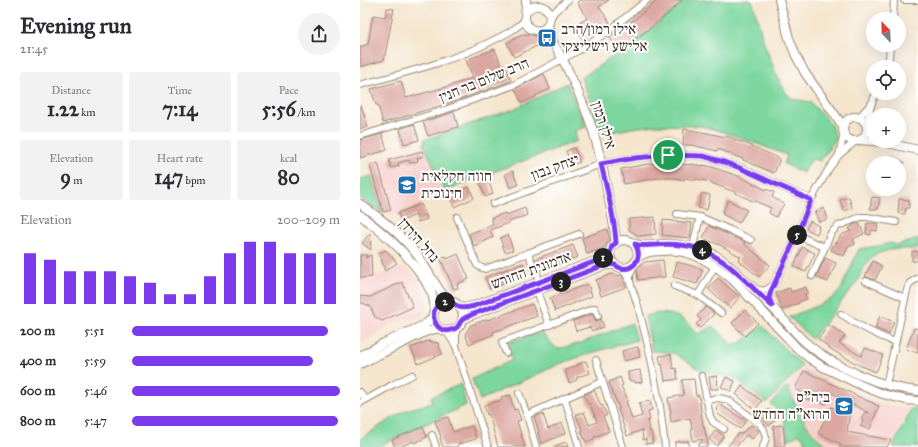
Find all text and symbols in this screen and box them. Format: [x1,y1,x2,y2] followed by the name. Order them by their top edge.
[20,12,132,39] text: Evening run
[866,12,906,52] north arrow
[866,12,906,196] map controls
[298,13,340,55] button: share
[561,20,647,55] place label: אילן רמון/הרב אלישע וישליצקי
[536,27,558,49] bus stop icon: אילן רמון/הרב אלישע וישליצקי
[20,41,48,57] text: 21:45
[436,54,532,106] street label: הרב שלום בר חנין
[866,60,906,100] button: locate
[52,84,91,97] text: Distance
[168,84,192,97] text: Time
[279,84,299,97] text: Pace
[47,97,79,121] text: 1.22
[163,97,197,121] text: 7:14
[262,97,296,121] text: 5:56
[588,99,620,151] street label: אילן רמון
[79,106,96,119] text: km
[296,106,315,119] text: /km
[866,108,906,148] button: +
[651,138,685,172] pin
[657,144,679,166] icon: arrive
[528,150,582,184] street label: יצחק נבון
[49,152,93,165] text: Elevation
[157,152,203,165] text: Heart rate
[280,152,297,165] text: kcal
[866,156,906,196] button: −
[60,165,71,189] text: 9
[154,165,183,189] text: 147
[278,165,300,189] text: 80
[421,167,492,202] place label: חווה חקלאית חינוכית
[71,174,83,187] text: m
[183,174,206,187] text: bpm
[396,174,418,196] school or university icon: חווה חקלאית חינוכית
[20,212,72,228] text: Elevation
[277,212,340,228] text: 200–209 m
[395,214,443,266] street label: נחל הירדן
[787,225,807,245] pin: 5
[794,228,800,241] text: 5
[692,240,712,260] pin: 4
[699,243,705,256] text: 4
[488,247,574,293] street label: אדמונית החורש
[593,248,613,268] pin: 1
[601,251,605,264] text: 1
[551,272,571,292] pin: 3
[559,275,563,288] text: 3
[435,292,455,312] pin: 2
[442,295,448,308] text: 2
[20,323,55,339] text: 200 m
[84,323,105,339] text: 5:51
[20,353,56,369] text: 400 m
[84,353,106,369] text: 5:59
[20,383,56,399] text: 600 m
[84,383,107,399] text: 5:46
[753,388,830,423] place label: ביה"ס הרוא"ה החדש
[833,395,855,417] school or university icon: ביה"ס הרוא"ה החדש
[20,413,56,429] text: 800 m
[84,413,107,429] text: 5:47

